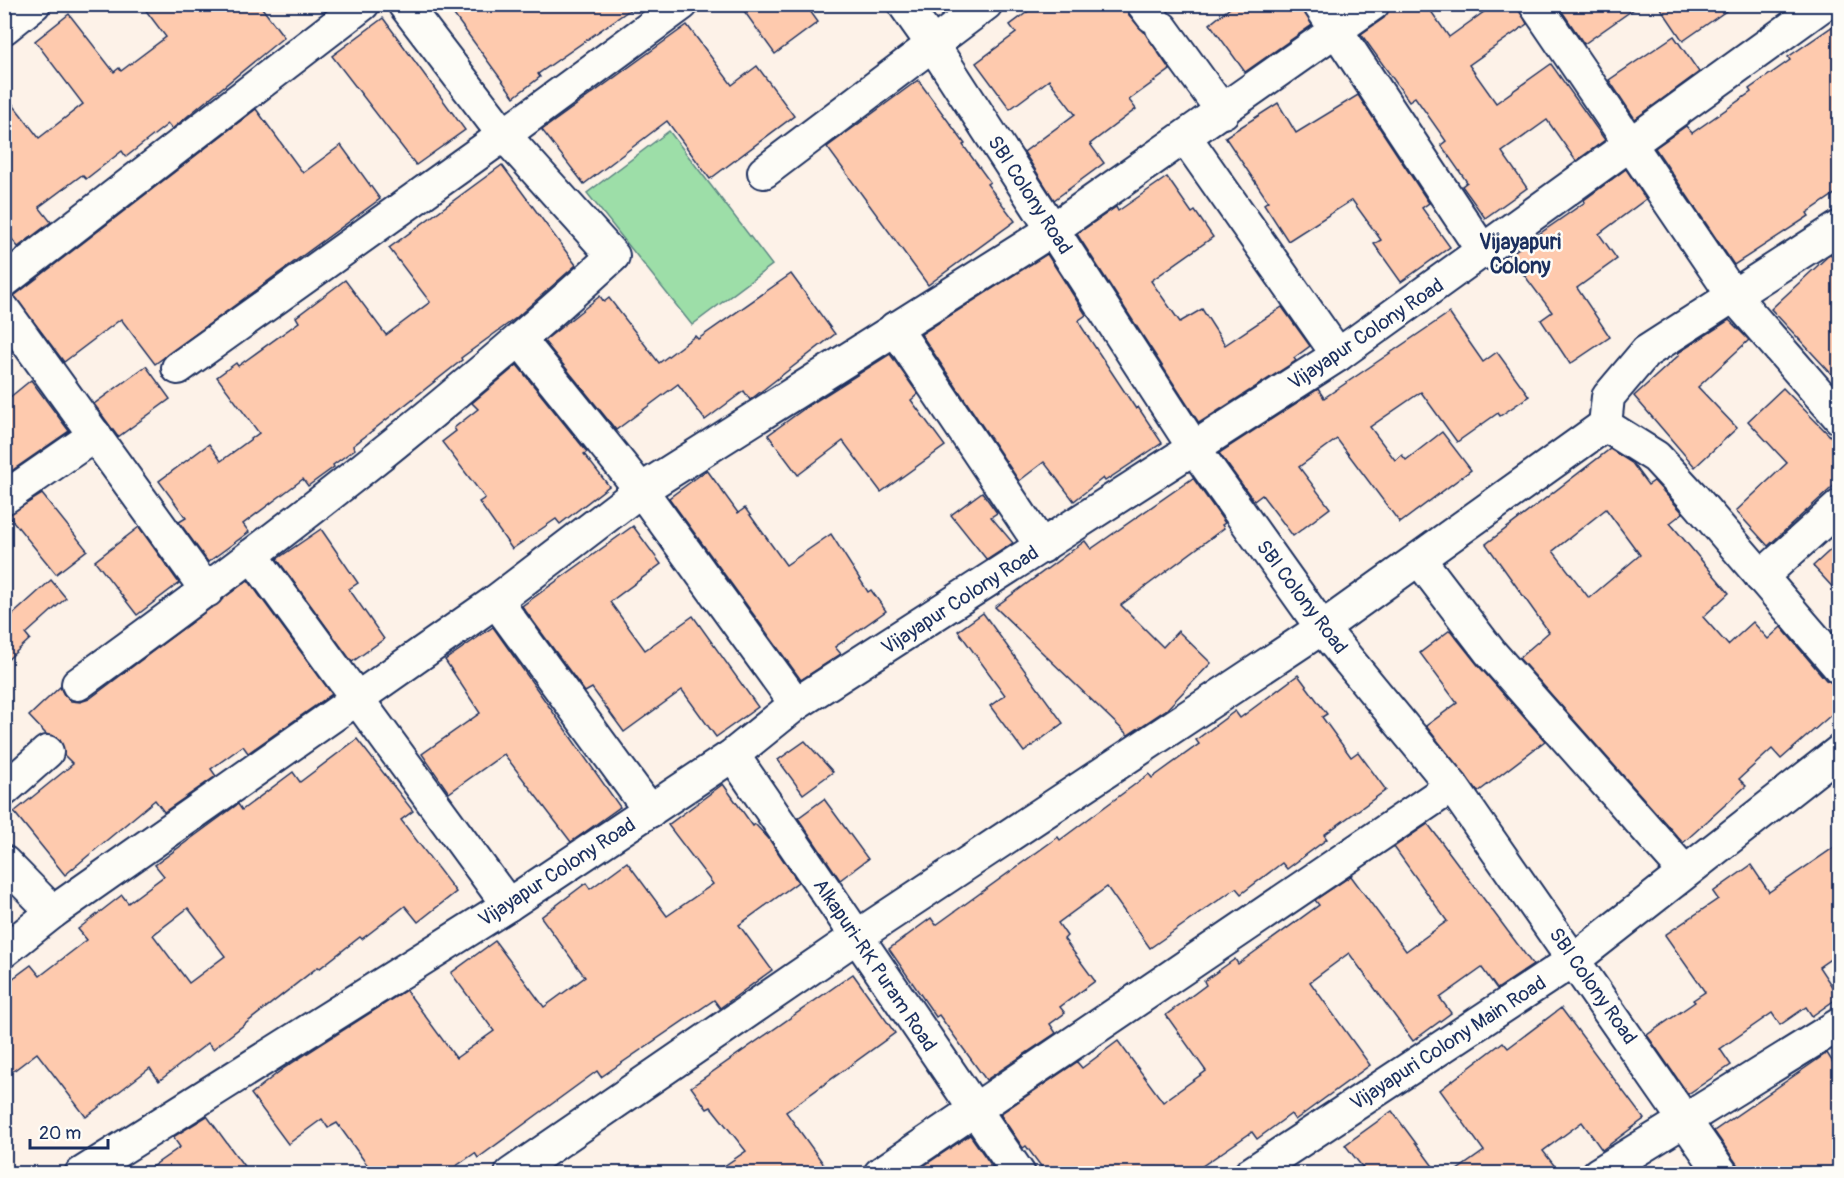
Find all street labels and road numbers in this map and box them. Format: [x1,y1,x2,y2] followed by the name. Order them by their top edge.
[982,131,1078,259] street label: SBI Colony Road
[1283,273,1449,395] street label: Vijayapur Colony Road
[1251,535,1353,659] street label: SBI Colony Road
[877,540,1043,660] street label: Vijayapur Colony Road
[474,812,640,932] street label: Vijayapur Colony Road
[808,874,942,1056] street label: Alkapuri-RK Puram Road
[1544,923,1642,1049] street label: SBI Colony Road
[1345,970,1551,1116] street label: Vijayapuri Colony Main Road

